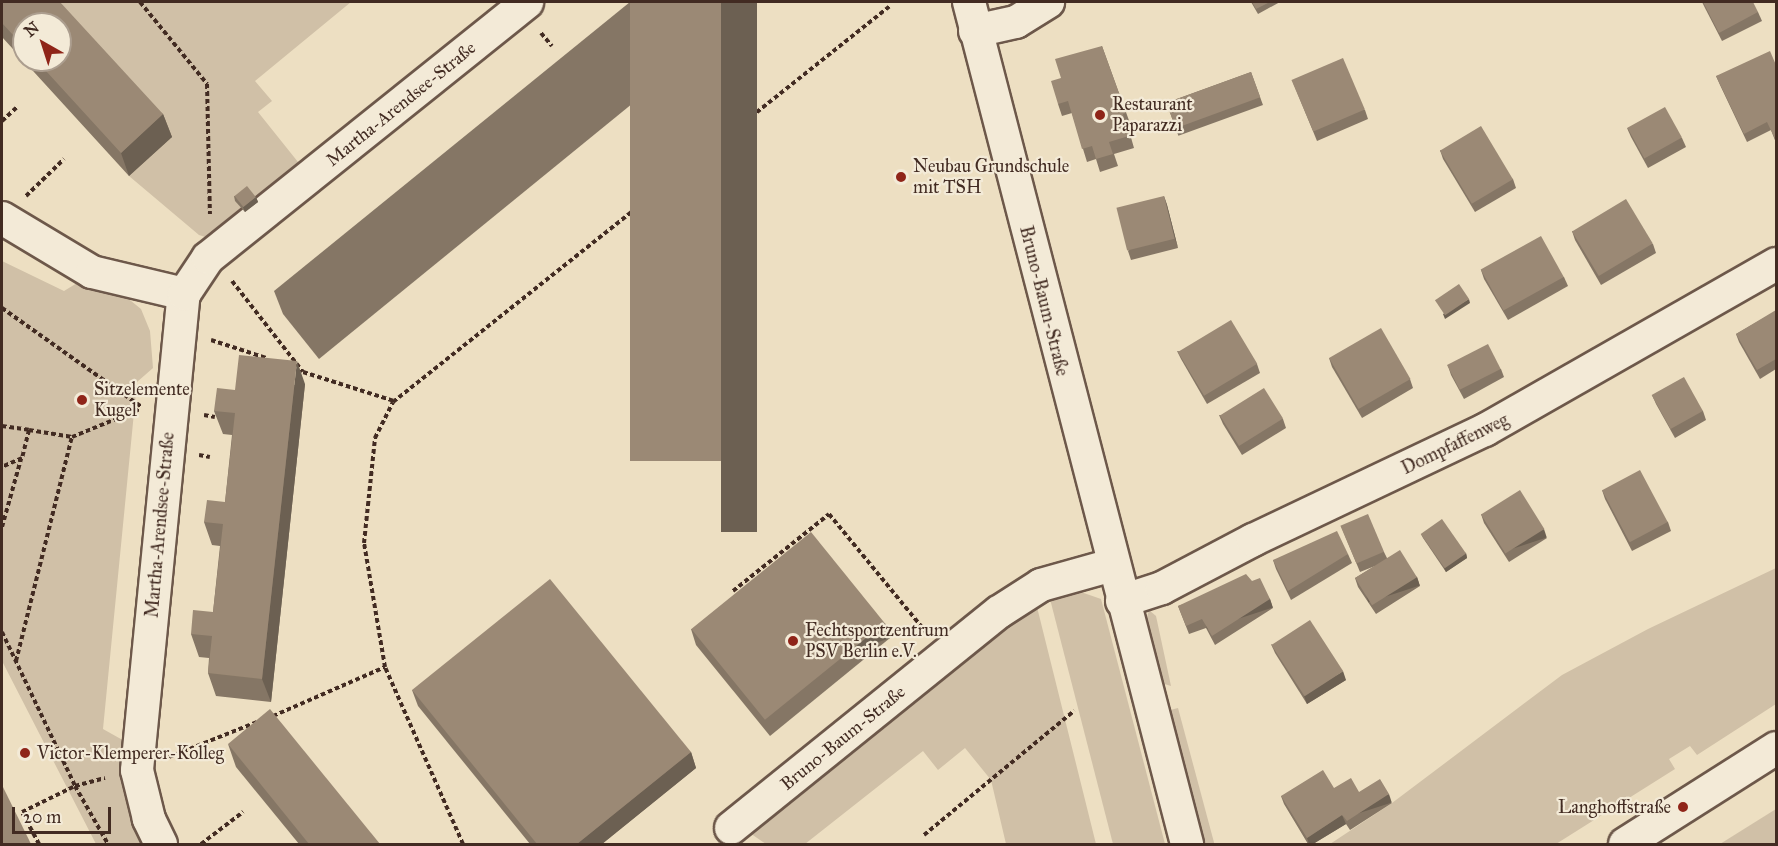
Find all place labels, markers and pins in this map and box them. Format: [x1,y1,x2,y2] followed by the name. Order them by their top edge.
[1112,94,1193,136] place label: Restaurant Paparazzi
[1093,108,1107,122] marker: Restaurant Paparazzi
[913,156,1069,198] place label: Neubau Grundschule mit TSH
[894,170,908,184] marker: Neubau Grundschule mit TSH
[94,379,190,422] place label: Sitzelemente Kugel
[75,393,89,407] marker: Sitzelemente Kugel
[805,620,949,662] place label: Fechtsportzentrum PSV Berlin e.V.
[786,634,800,648] marker: Fechtsportzentrum PSV Berlin e.V.
[37,742,224,764] place label: Victor-Klemperer-Kolleg
[18,746,32,760] marker: Victor-Klemperer-Kolleg
[1558,796,1671,818] place label: Langhoffstraße
[1676,800,1690,814] marker: Langhoffstraße

